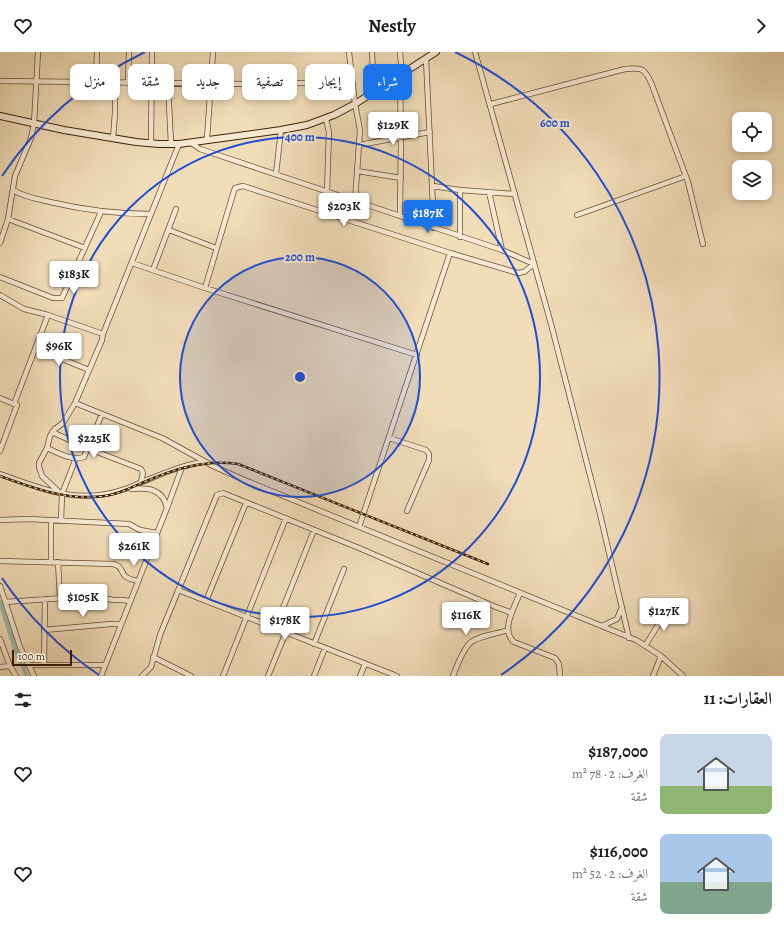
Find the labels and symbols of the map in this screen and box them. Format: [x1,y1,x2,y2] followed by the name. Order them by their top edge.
[365,112,421,146] pin: $129K
[540,115,570,131] text: 600 m
[285,129,315,145] text: 400 m
[316,193,372,227] pin: $203K
[400,200,456,234] pin: $187K
[285,249,315,265] text: 200 m
[46,261,102,295] pin: $183K
[35,333,83,367] pin: $96K
[293,370,307,384] centre of rings
[66,425,122,459] pin: $225K
[106,533,162,567] pin: $261K
[55,584,111,618] pin: $105K
[636,598,692,632] pin: $127K
[438,602,494,636] pin: $116K
[257,607,313,641] pin: $178K
[12,648,72,667] scale bar

